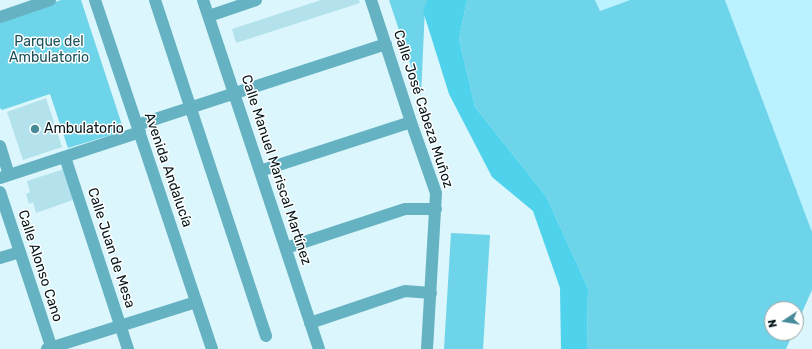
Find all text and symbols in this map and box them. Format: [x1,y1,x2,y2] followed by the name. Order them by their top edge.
[390,28,456,190] street label: Calle José Cabeza Muñoz
[9,34,89,66] park label: Parque del Ambulatorio
[237,73,315,267] street label: Calle Manuel Mariscal Martínez
[140,110,196,230] street label: Avenida Andalucía
[44,121,124,137] place label: Ambulatorio
[29,123,41,135] marker: Ambulatorio
[84,186,138,310] street label: Calle Juan de Mesa
[14,208,66,324] street label: Calle Alonso Cano
[764,301,804,341] north arrow
[766,318,780,329] text: N

